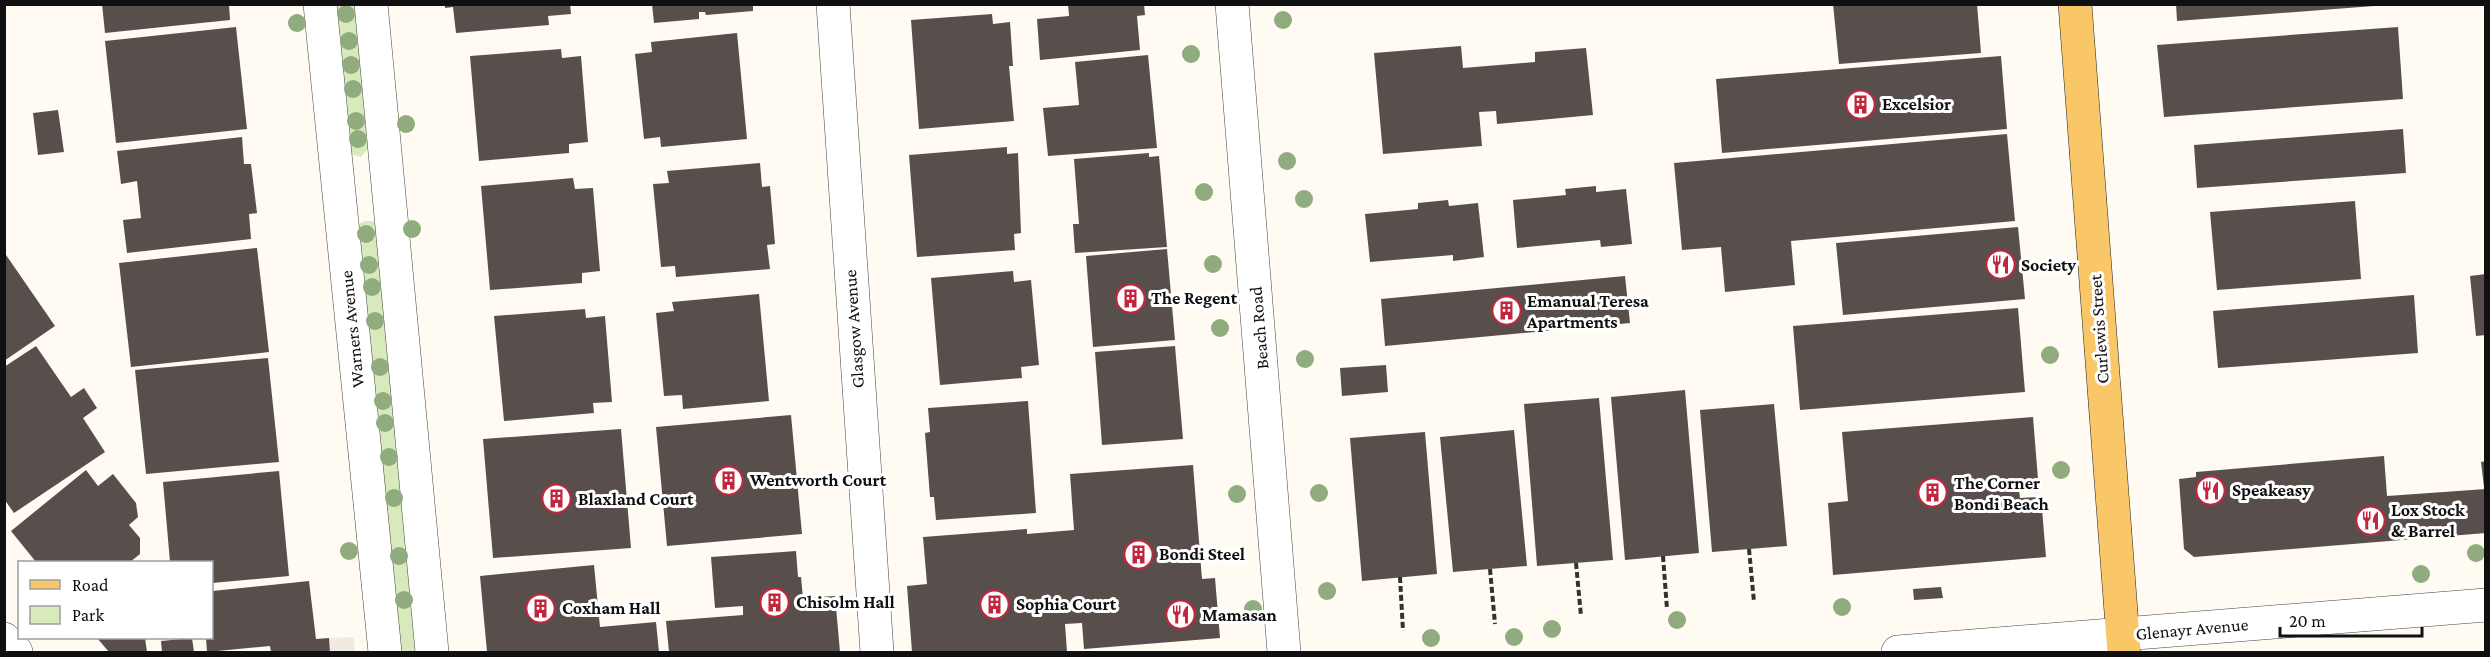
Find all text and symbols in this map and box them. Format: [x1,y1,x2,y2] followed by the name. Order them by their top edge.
[1845,88,1877,120] building icon: Excelsior
[1882,94,1951,114] place label: Excelsior
[1984,249,2016,281] restaurant icon: Society
[2021,255,2076,275] place label: Society
[336,269,368,389] street label: Warners Avenue
[840,269,868,389] street label: Glasgow Avenue
[2085,273,2113,384] street label: Curlewis Street
[1114,282,1146,314] building icon: The Regent
[1245,285,1273,370] street label: Beach Road
[1151,288,1238,308] place label: The Regent
[1526,291,1649,332] place label: Emanual Teresa Apartments
[1490,295,1522,327] building icon: Emanual Teresa Apartments
[713,464,745,496] building icon: Wentworth Court
[749,470,887,490] place label: Wentworth Court
[1954,473,2050,514] place label: The Corner Bondi Beach
[2195,474,2227,506] restaurant icon: Speakeasy
[1917,477,1949,509] building icon: The Corner Bondi Beach
[2232,480,2311,500] place label: Speakeasy
[541,483,573,515] building icon: Blaxland Court
[578,489,694,509] place label: Blaxland Court
[2391,500,2465,541] place label: Lox Stock & Barrel
[2354,504,2386,536] restaurant icon: Lox Stock & Barrel
[1122,538,1154,570] building icon: Bondi Steel
[1159,544,1245,564] place label: Bondi Steel
[18,561,213,639] legend
[72,575,109,595] text: Road
[759,586,791,618] building icon: Chisolm Hall
[979,588,1011,620] building icon: Sophia Court
[525,592,557,624] building icon: Coxham Hall
[796,592,895,612] place label: Chisolm Hall
[1016,594,1117,614] place label: Sophia Court
[562,598,660,618] place label: Coxham Hall
[1165,599,1197,631] restaurant icon: Mamasan
[2280,600,2422,638] scale bar
[72,605,104,625] text: Park
[1202,605,1278,625] place label: Mamasan
[2289,611,2326,631] text: 20 m
[2135,614,2249,644] street label: Glenayr Avenue

